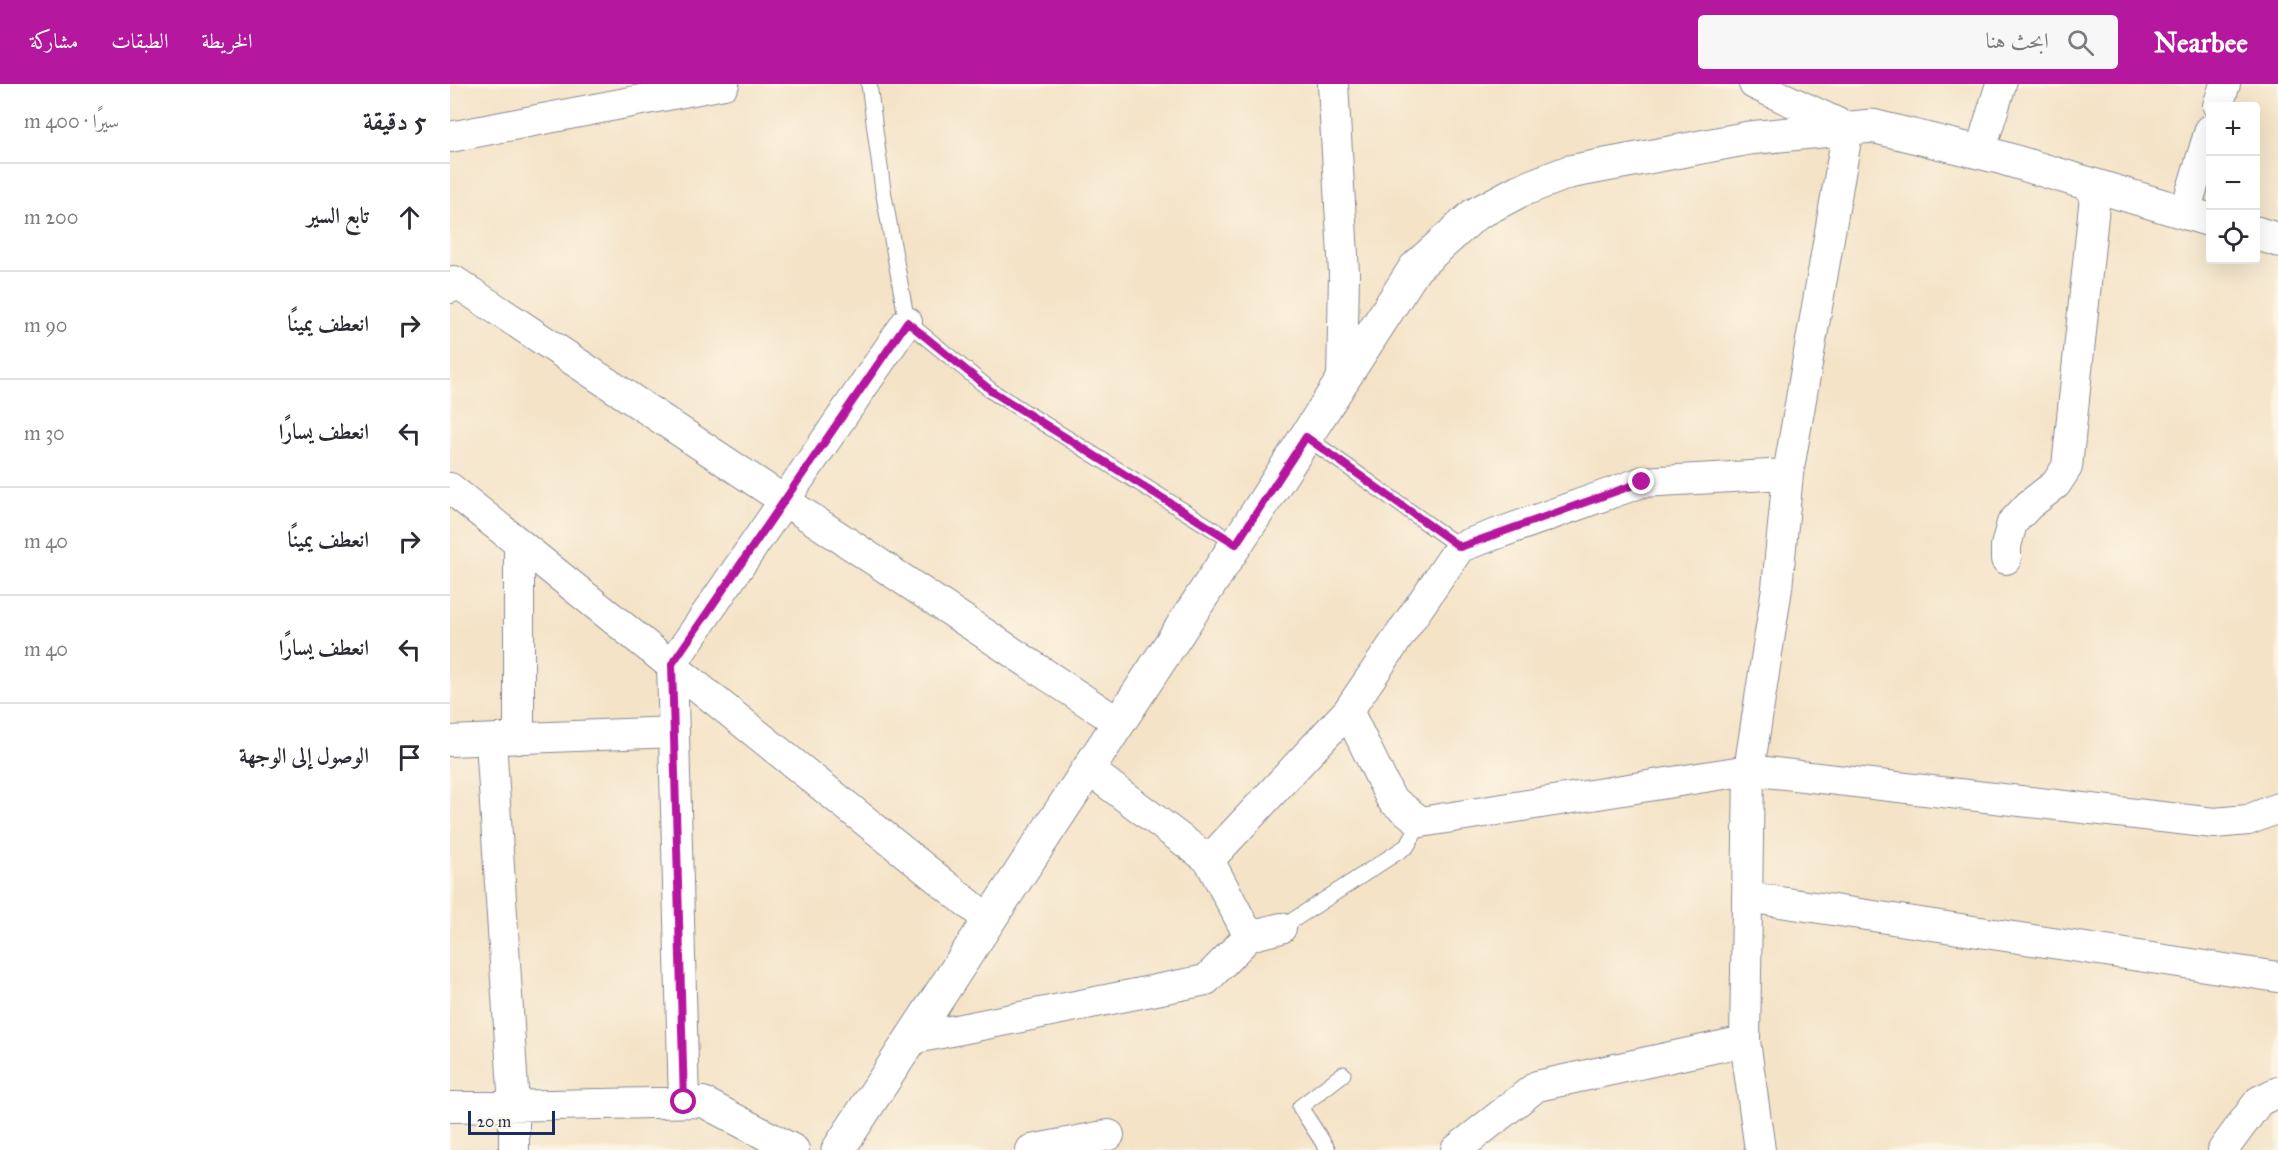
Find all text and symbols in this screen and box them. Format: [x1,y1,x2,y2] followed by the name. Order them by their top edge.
[1698,15,2118,69] search box
[2154,25,2248,60] text: Nearbee
[2064,26,2097,59] icon: search
[1985,27,2049,54] text: ابحث هنا
[30,28,78,54] text: مشاركة
[111,28,168,54] text: الطبقات
[201,28,253,54] text: الخريطة
[2206,102,2260,264] map controls
[2206,102,2260,156] button: +
[363,105,426,137] text: 5 دقيقة
[24,109,119,133] text: سيرًا · 400 m
[2206,156,2260,210] button: −
[393,201,426,234] icon: ahead
[307,202,369,229] text: تابع السير
[24,205,78,229] text: 200 m
[2206,210,2260,264] button: locate
[393,309,426,342] icon: right
[288,310,369,337] text: انعطف يمينًا
[24,313,68,337] text: 90 m
[393,417,426,450] icon: left
[279,418,369,445] text: انعطف يسارًا
[24,421,65,445] text: 30 m
[1628,468,1654,494] route end
[393,525,426,558] icon: right
[288,526,369,553] text: انعطف يمينًا
[24,529,68,553] text: 40 m
[393,633,426,666] icon: left
[279,634,369,661] text: انعطف يسارًا
[24,637,68,661] text: 40 m
[393,741,426,774] icon: arrive
[239,742,369,769] text: الوصول إلى الوجهة
[670,1088,696,1114] route start
[468,1108,555,1136] scale bar
[477,1112,511,1131] text: 20 m

